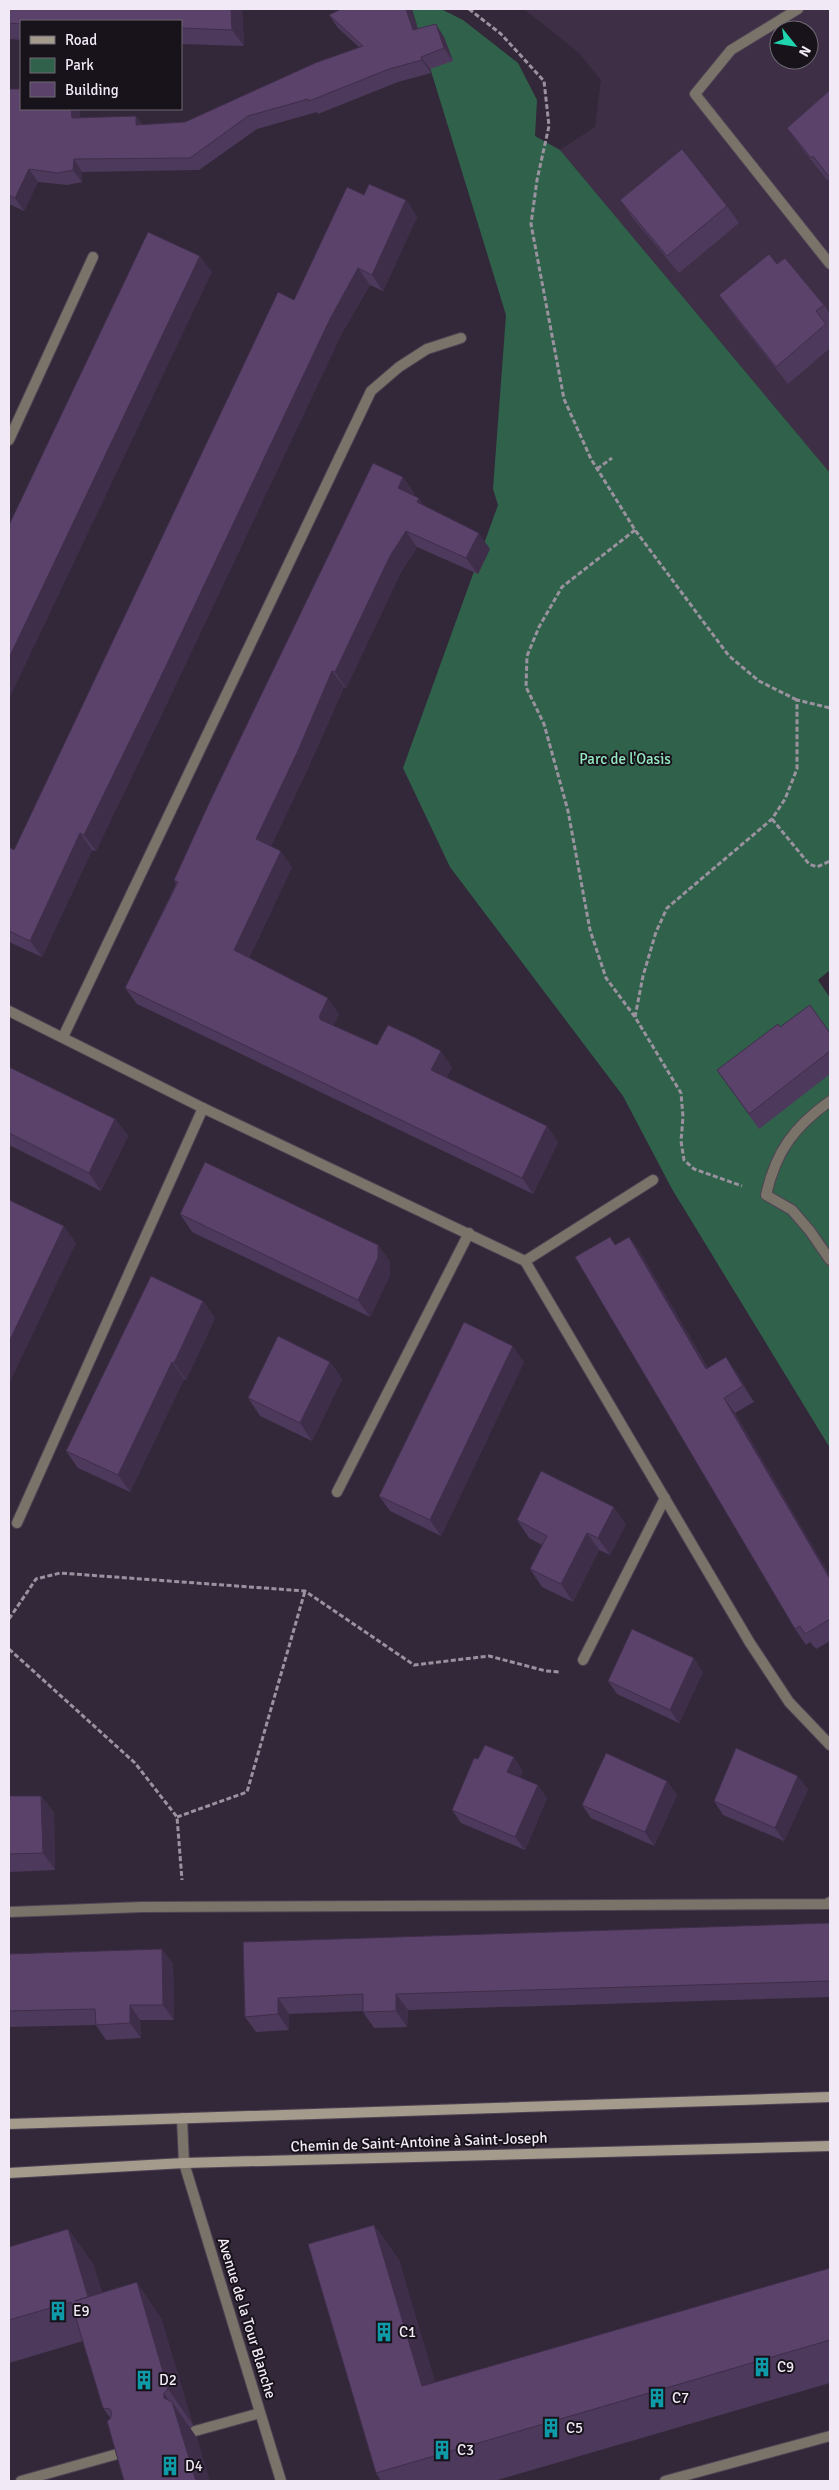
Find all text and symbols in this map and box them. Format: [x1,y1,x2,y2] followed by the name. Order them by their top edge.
[20,20,182,110] legend
[769,20,819,70] north arrow
[65,31,97,49] text: Road
[795,43,815,60] text: N
[65,56,94,74] text: Park
[65,81,119,99] text: Building
[579,750,671,768] park label: Parc de l'Oasis
[290,2129,548,2155] street label: Chemin de Saint-Antoine à Saint-Joseph
[214,2235,280,2401] street label: Avenue de la Tour Blanche
[47,2300,69,2322] building icon: E9
[73,2302,90,2320] place label: E9
[373,2321,395,2343] building icon: C1
[399,2323,416,2341] place label: C1
[751,2356,773,2378] building icon: C9
[777,2358,794,2376] place label: C9
[133,2369,155,2391] building icon: D2
[159,2371,177,2389] place label: D2
[646,2387,668,2409] building icon: C7
[672,2389,689,2407] place label: C7
[540,2417,562,2439] building icon: C5
[566,2419,583,2437] place label: C5
[431,2439,453,2461] building icon: C3
[457,2441,474,2459] place label: C3
[159,2455,181,2477] building icon: D4
[185,2457,203,2475] place label: D4

